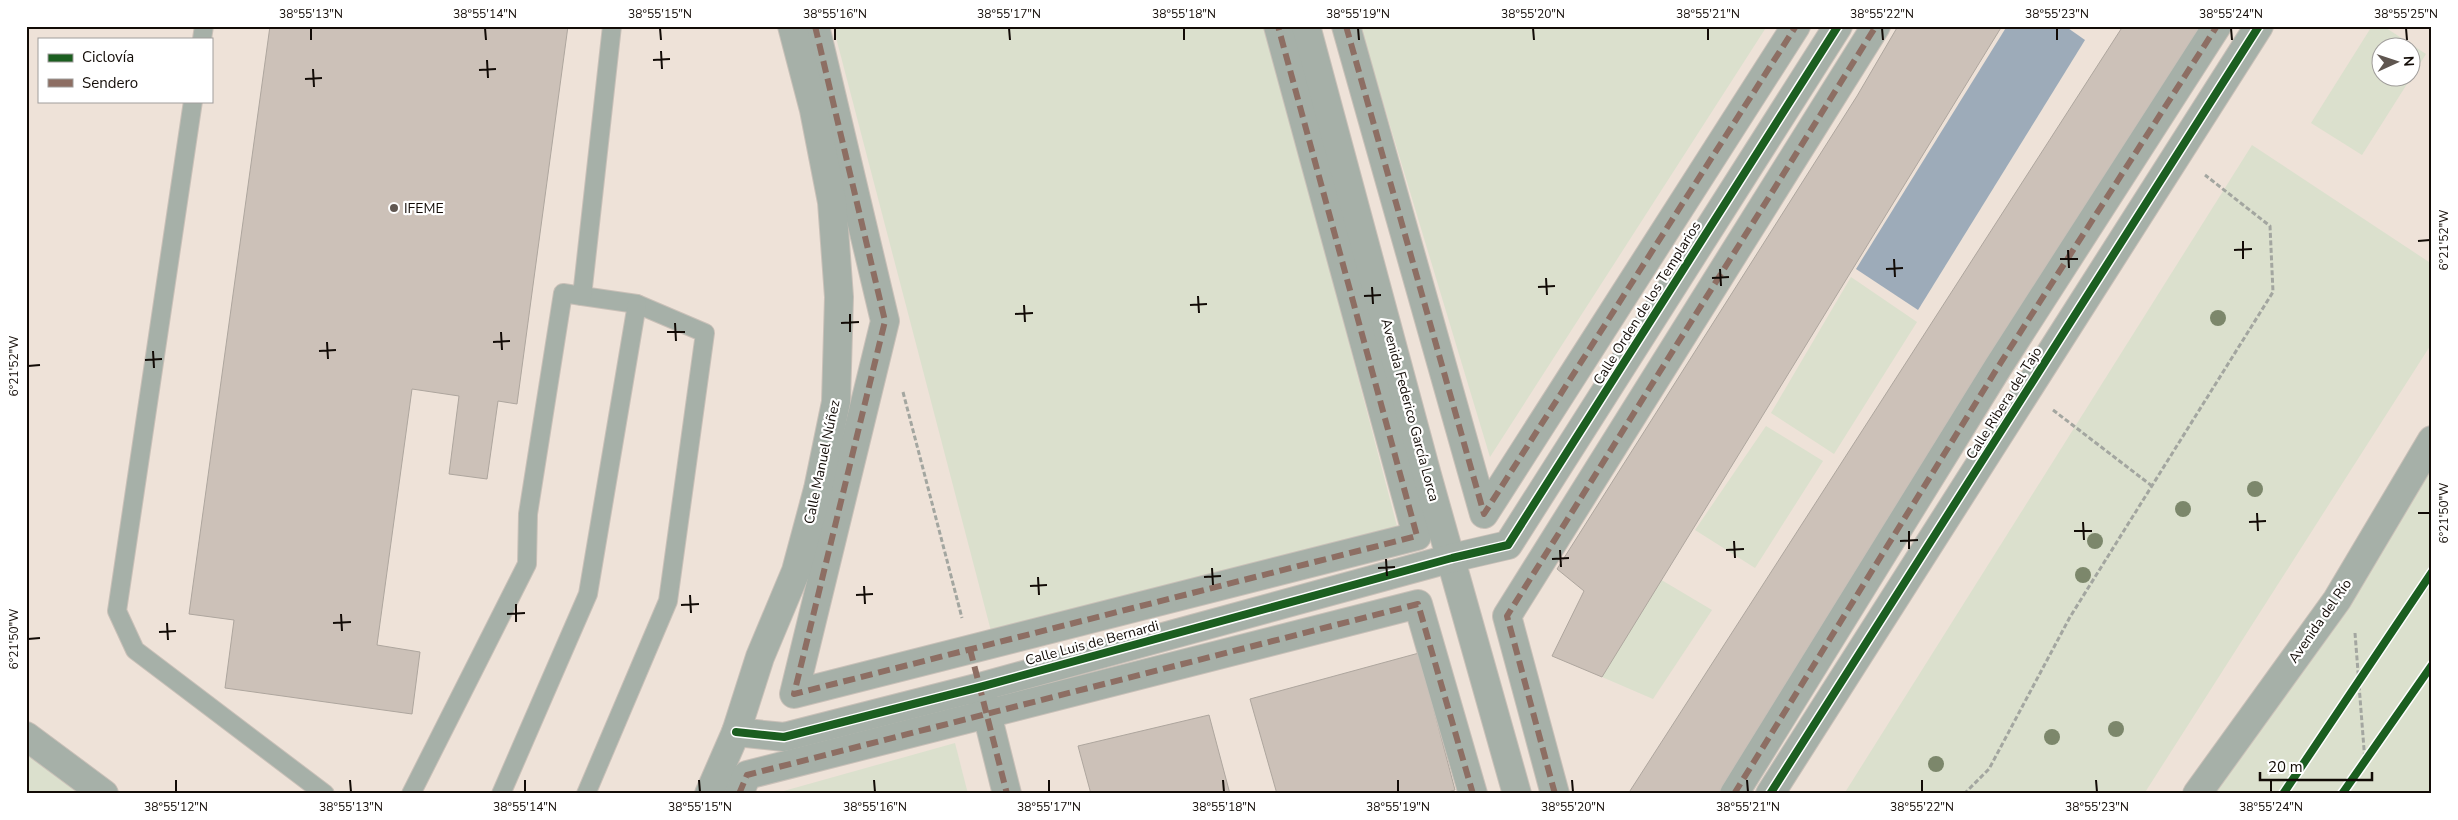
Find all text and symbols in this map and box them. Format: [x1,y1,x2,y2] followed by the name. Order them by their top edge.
[279,6,343,22] text: 38°55'13"N
[453,6,517,22] text: 38°55'14"N
[628,6,692,22] text: 38°55'15"N
[803,6,867,22] text: 38°55'16"N
[977,6,1041,22] text: 38°55'17"N
[1152,6,1216,22] text: 38°55'18"N
[1326,6,1390,22] text: 38°55'19"N
[1501,6,1565,22] text: 38°55'20"N
[1676,6,1740,22] text: 38°55'21"N
[1850,6,1914,22] text: 38°55'22"N
[2025,6,2089,22] text: 38°55'23"N
[2199,6,2263,22] text: 38°55'24"N
[2374,6,2438,22] text: 38°55'25"N
[38,38,212,102] legend
[2370,38,2420,88] north arrow
[82,47,134,67] text: Ciclovía
[2399,56,2418,67] text: N
[82,73,138,93] text: Sendero
[404,199,444,218] place label: IFEME
[388,202,400,214] marker: IFEME
[2436,209,2452,271] text: 6°21'52"W
[1589,217,1705,388] street label: Calle Orden de los Templarios
[1376,316,1444,504] street label: Avenida Federico García Lorca
[6,335,22,397] text: 6°21'52"W
[1962,343,2046,463] street label: Calle Ribera del Tajo
[800,398,845,526] street label: Calle Manuel Núñez
[2436,482,2452,544] text: 6°21'50"W
[2284,575,2356,667] street label: Avenida del Río
[6,608,22,670] text: 6°21'50"W
[1023,616,1161,670] street label: Calle Luis de Bernardi
[2260,750,2373,782] scale bar
[2268,757,2303,777] text: 20 m
[144,799,208,815] text: 38°55'12"N
[319,799,383,815] text: 38°55'13"N
[493,799,557,815] text: 38°55'14"N
[668,799,732,815] text: 38°55'15"N
[843,799,907,815] text: 38°55'16"N
[1017,799,1081,815] text: 38°55'17"N
[1192,799,1256,815] text: 38°55'18"N
[1366,799,1430,815] text: 38°55'19"N
[1541,799,1605,815] text: 38°55'20"N
[1716,799,1780,815] text: 38°55'21"N
[1890,799,1954,815] text: 38°55'22"N
[2065,799,2129,815] text: 38°55'23"N
[2239,799,2303,815] text: 38°55'24"N

